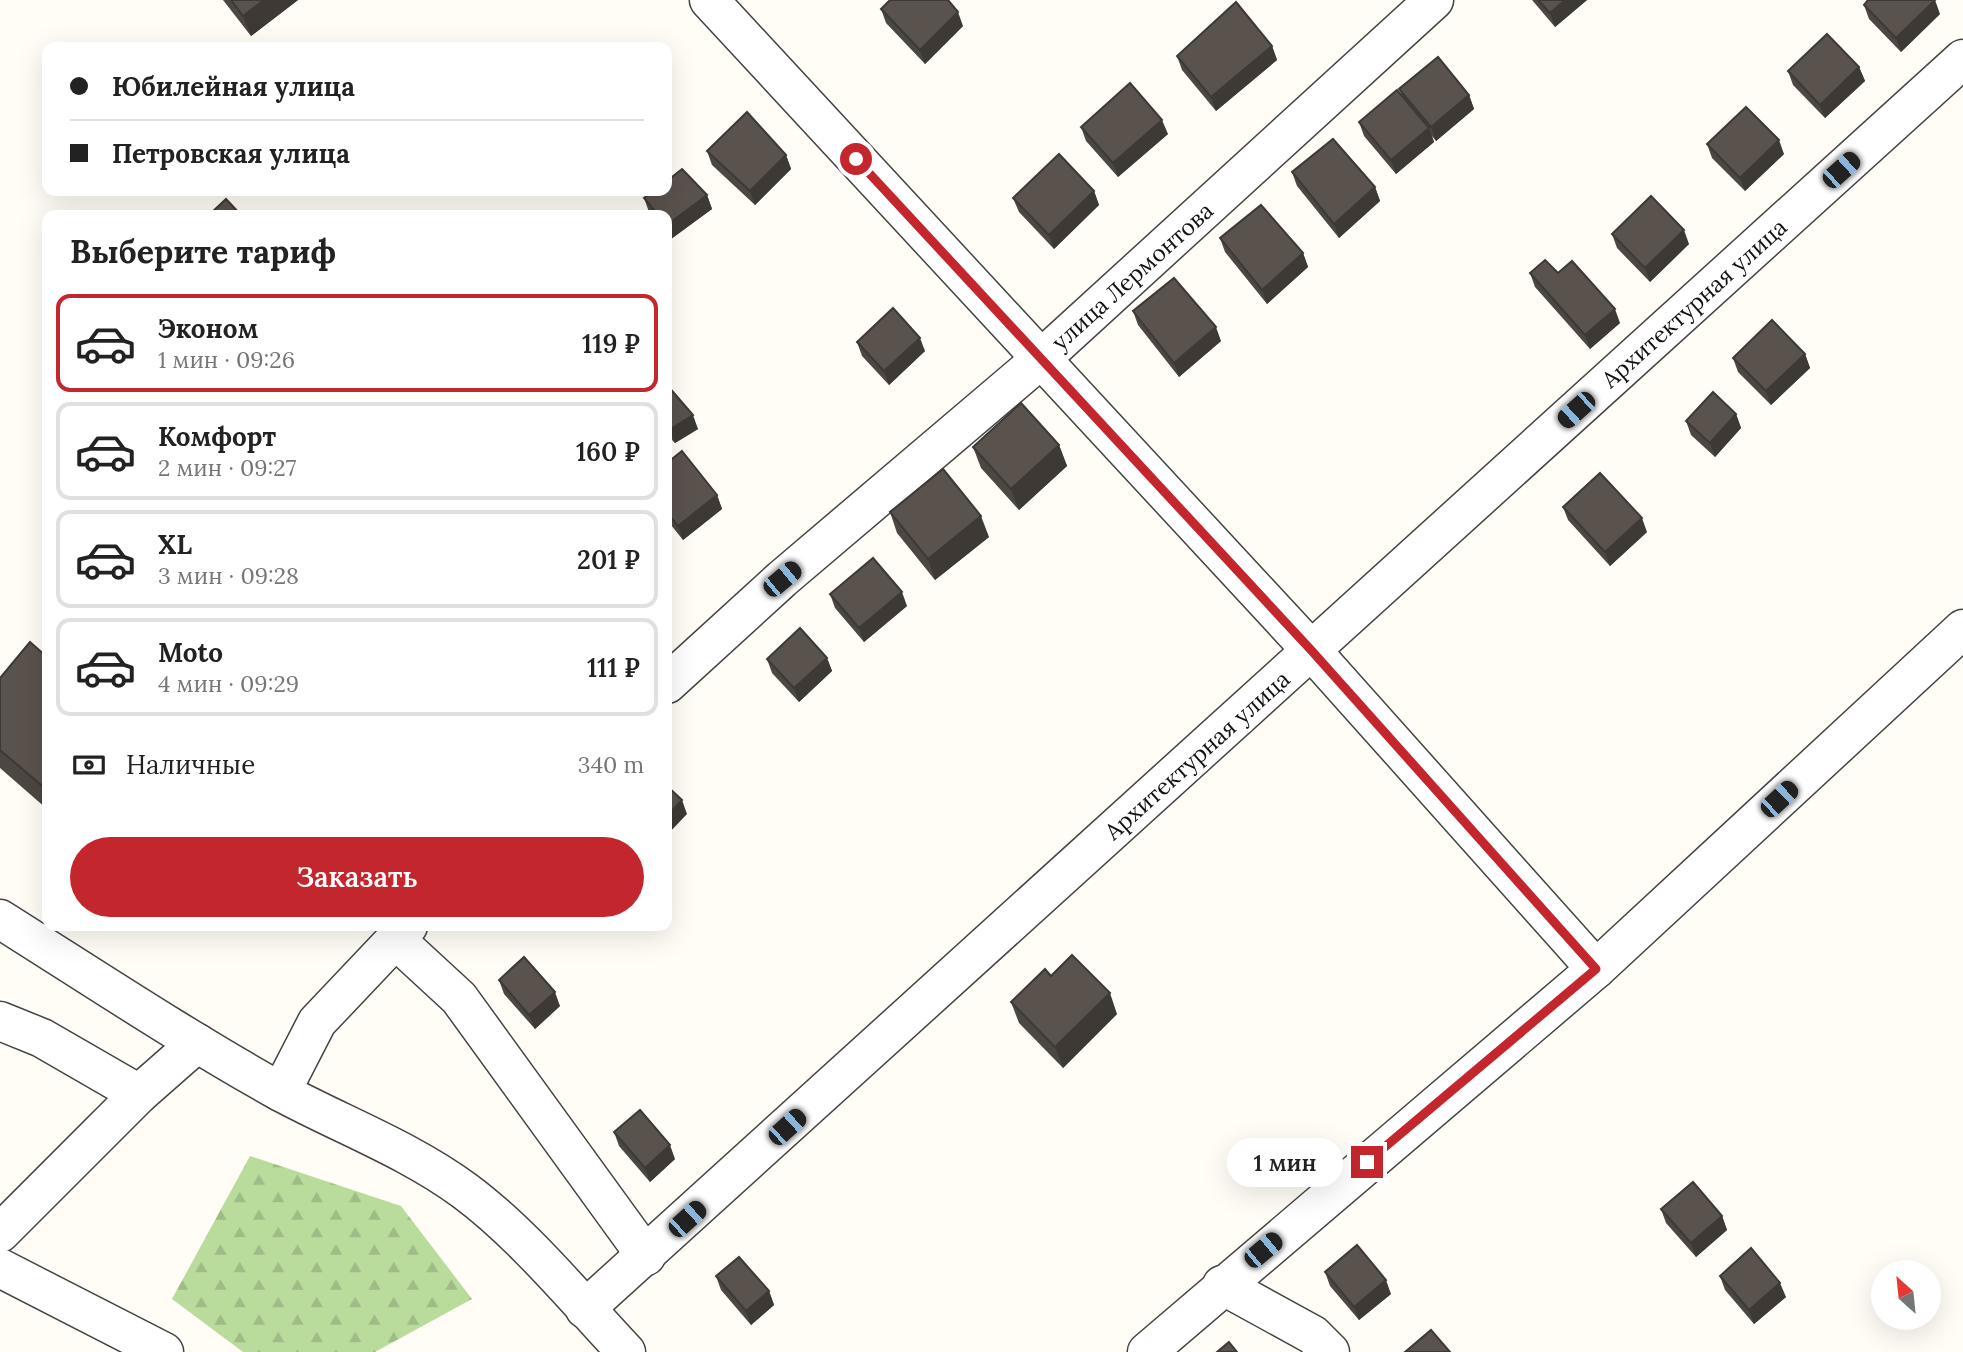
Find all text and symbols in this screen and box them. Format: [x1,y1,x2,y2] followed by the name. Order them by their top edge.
[112,70,355,103] text: Юбилейная улица
[112,137,350,170] text: Петровская улица
[840,143,872,175] route start
[1819,148,1864,192] car
[1045,196,1219,356] street label: улица Лермонтова
[1595,212,1793,394] street label: Архитектурная улица
[70,231,336,272] text: Выберите тариф
[74,312,137,375] icon: car
[158,312,258,345] text: Эконом
[582,327,640,360] text: 119 ₽
[158,345,295,374] text: 1 мин · 09:26
[1554,388,1599,432] car
[74,420,137,483] icon: car
[158,420,276,453] text: Комфорт
[576,435,640,468] text: 160 ₽
[158,453,296,482] text: 2 мин · 09:27
[74,528,137,591] icon: car
[158,528,192,561] text: XL
[577,543,640,576] text: 201 ₽
[760,557,805,601] car
[158,561,299,590] text: 3 мин · 09:28
[74,636,137,699] icon: car
[158,636,223,669] text: Moto
[587,651,640,684] text: 111 ₽
[1098,664,1296,846] street label: Архитектурная улица
[158,669,299,698] text: 4 мин · 09:29
[70,746,108,784] icon: cash
[126,748,255,781] text: Наличные
[578,750,644,779] text: 340 m
[1757,777,1802,821] car
[70,837,644,917] button: Заказать
[765,1105,810,1149] car
[1227,1138,1342,1186] callout: 1 мин
[1351,1146,1383,1178] route end
[1254,1148,1316,1177] text: 1 мин
[665,1197,710,1241] car
[1241,1228,1286,1272] car
[1871,1260,1941,1330] north arrow
[1871,1260,1941,1330] map controls

